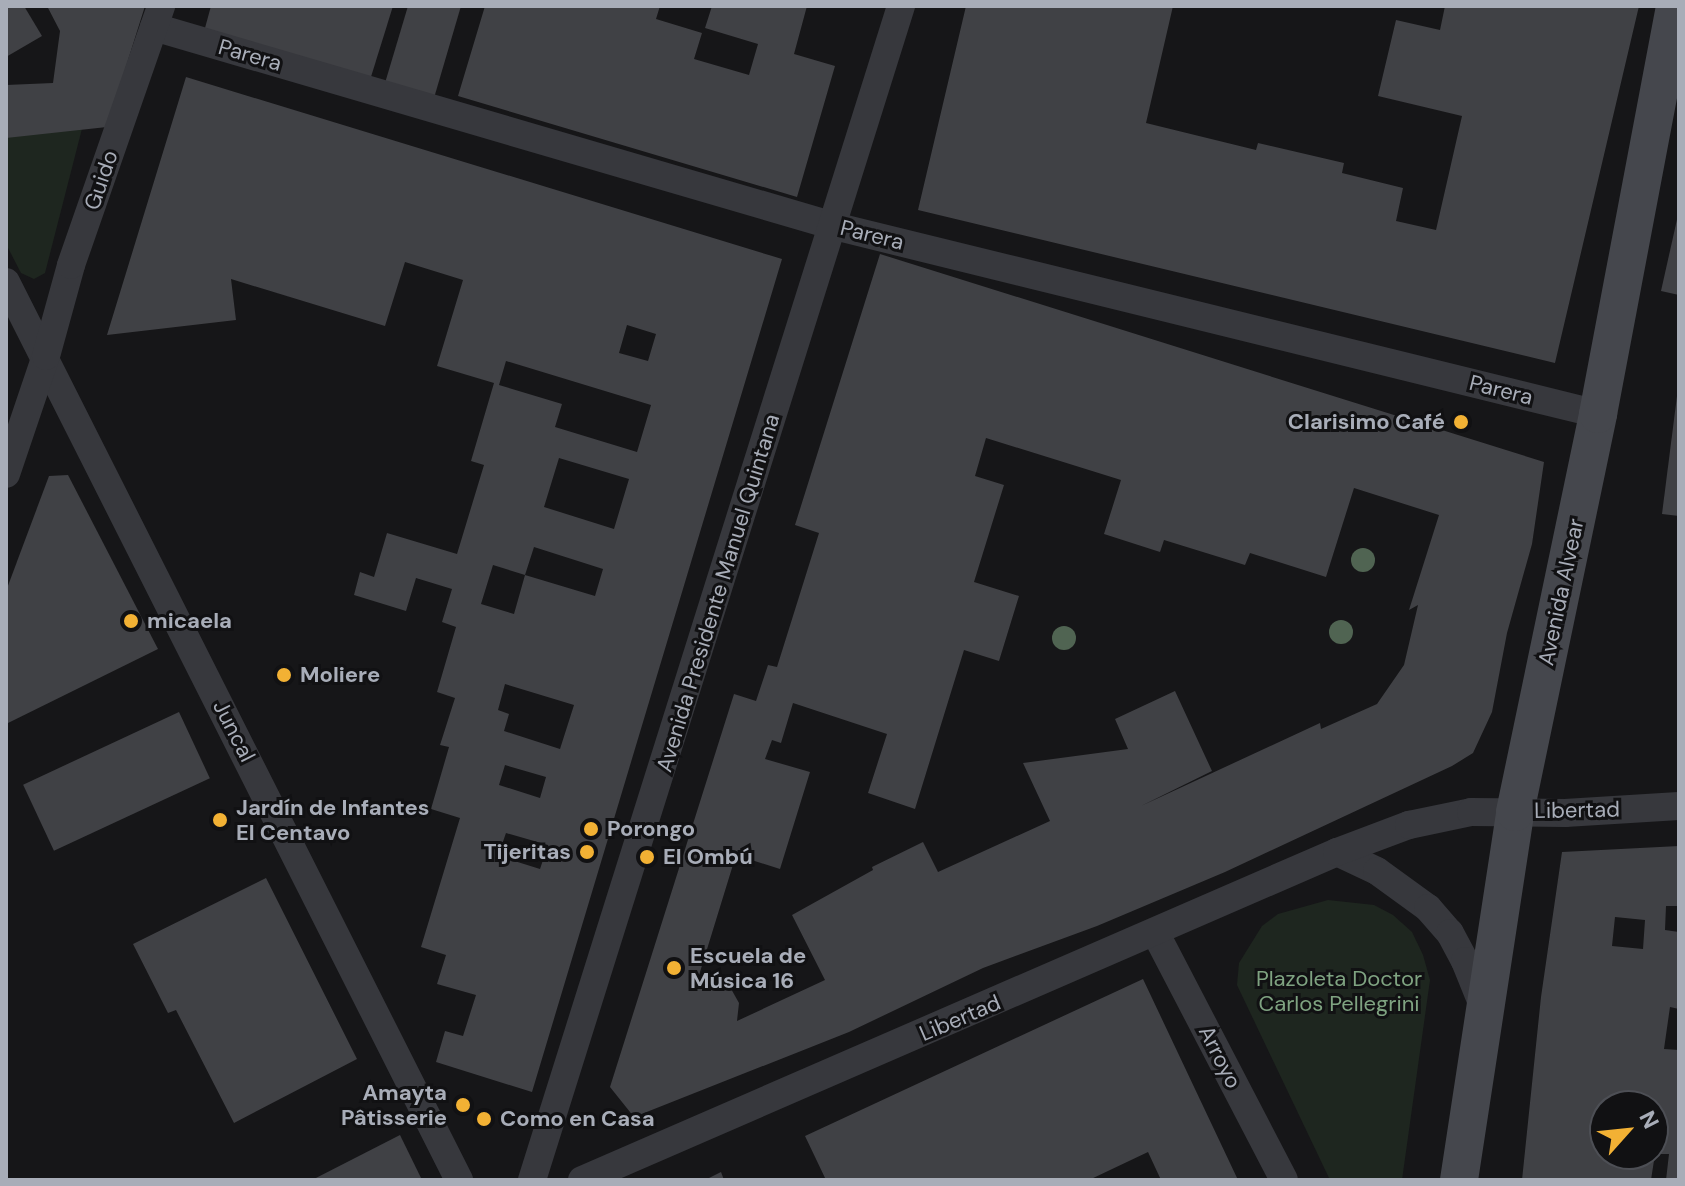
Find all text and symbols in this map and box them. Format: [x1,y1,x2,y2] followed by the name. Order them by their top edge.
[215,33,285,77] street label: Parera
[79,147,123,213] street label: Guido
[837,214,907,256] street label: Parera
[1466,369,1536,411] street label: Parera
[1288,409,1445,435] place label: Clarisimo Café
[651,411,785,775] street label: Avenida Presidente Manuel Quintana
[1452,413,1470,431] marker: Clarisimo Café
[1533,516,1589,668] street label: Avenida Alvear
[147,608,232,634] place label: micaela
[122,612,140,630] marker: micaela
[300,662,380,688] place label: Moliere
[275,666,293,684] marker: Moliere
[207,696,261,766] street label: Juncal
[236,794,429,846] place label: Jardín de Infantes El Centavo
[1534,796,1620,824] street label: Libertad
[211,811,229,829] marker: Jardín de Infantes El Centavo
[607,816,695,842] place label: Porongo
[582,820,600,838] marker: Porongo
[483,839,571,865] place label: Tijeritas
[578,843,596,861] marker: Tijeritas
[663,844,753,870] place label: El Ombú
[638,848,656,866] marker: El Ombú
[690,942,806,994] place label: Escuela de Música 16
[665,959,683,977] marker: Escuela de Música 16
[1256,965,1422,1016] park label: Plazoleta Doctor Carlos Pellegrini
[915,989,1005,1047] street label: Libertad
[1193,1021,1247,1093] street label: Arroyo
[341,1079,447,1130] place label: Amayta Pâtisserie
[1589,1090,1669,1170] north arrow
[454,1096,472,1114] marker: Amayta Pâtisserie
[500,1106,655,1132] place label: Como en Casa
[1632,1106,1666,1134] text: N
[475,1110,493,1128] marker: Como en Casa

